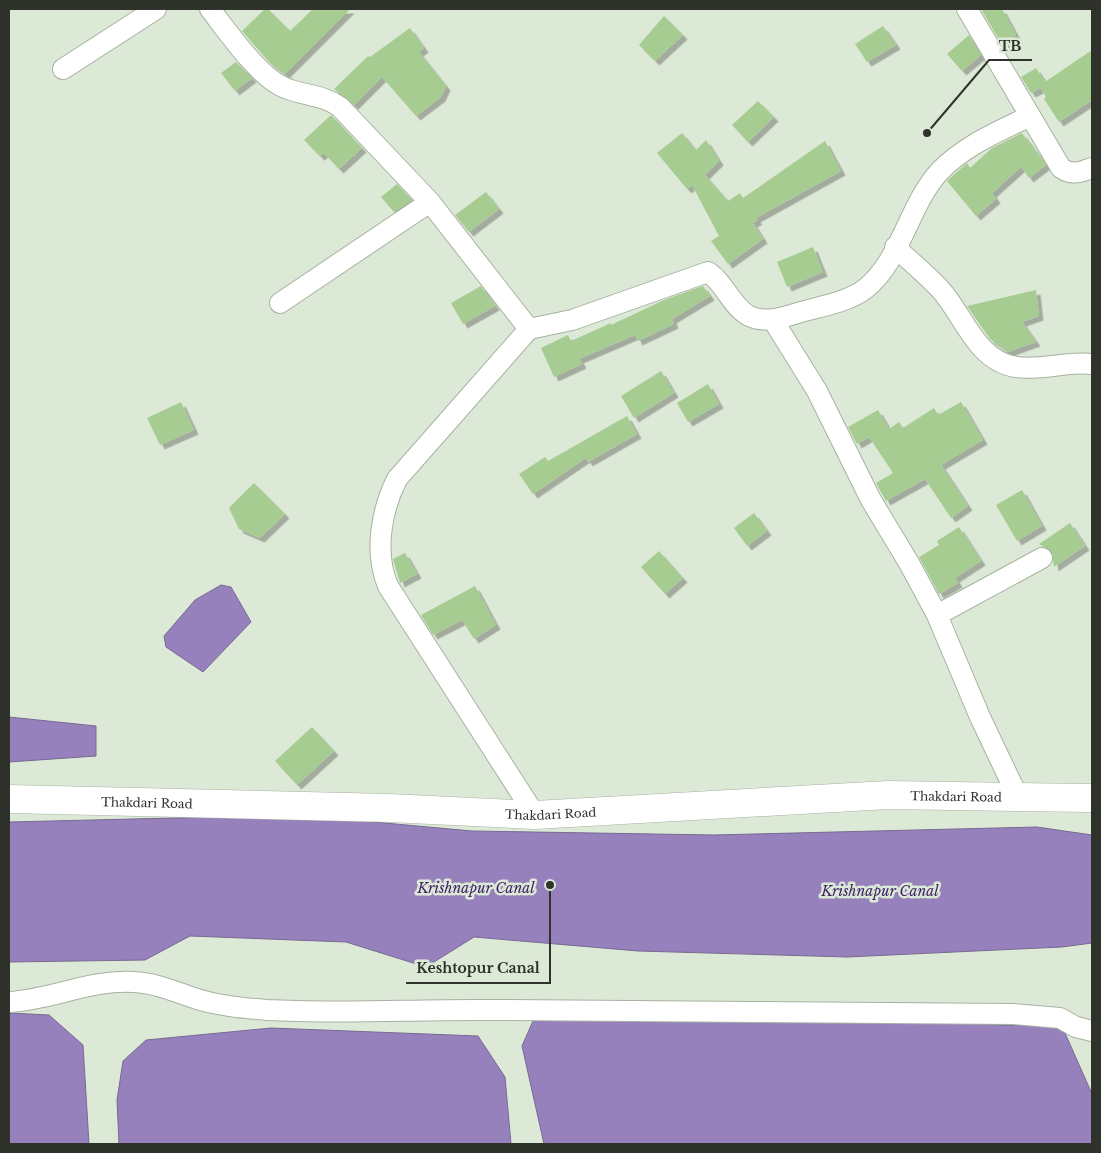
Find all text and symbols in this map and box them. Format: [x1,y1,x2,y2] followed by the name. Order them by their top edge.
[989,31,1032,60] callout: TB
[999,37,1021,55] text: TB
[910,788,1002,804] street label: Thakdari Road
[101,794,193,811] street label: Thakdari Road
[505,804,597,823] street label: Thakdari Road
[416,879,535,897] water label: Krishnapur Canal
[820,882,939,900] water label: Krishnapur Canal
[406,954,550,983] callout: Keshtopur Canal
[416,959,540,977] text: Keshtopur Canal

